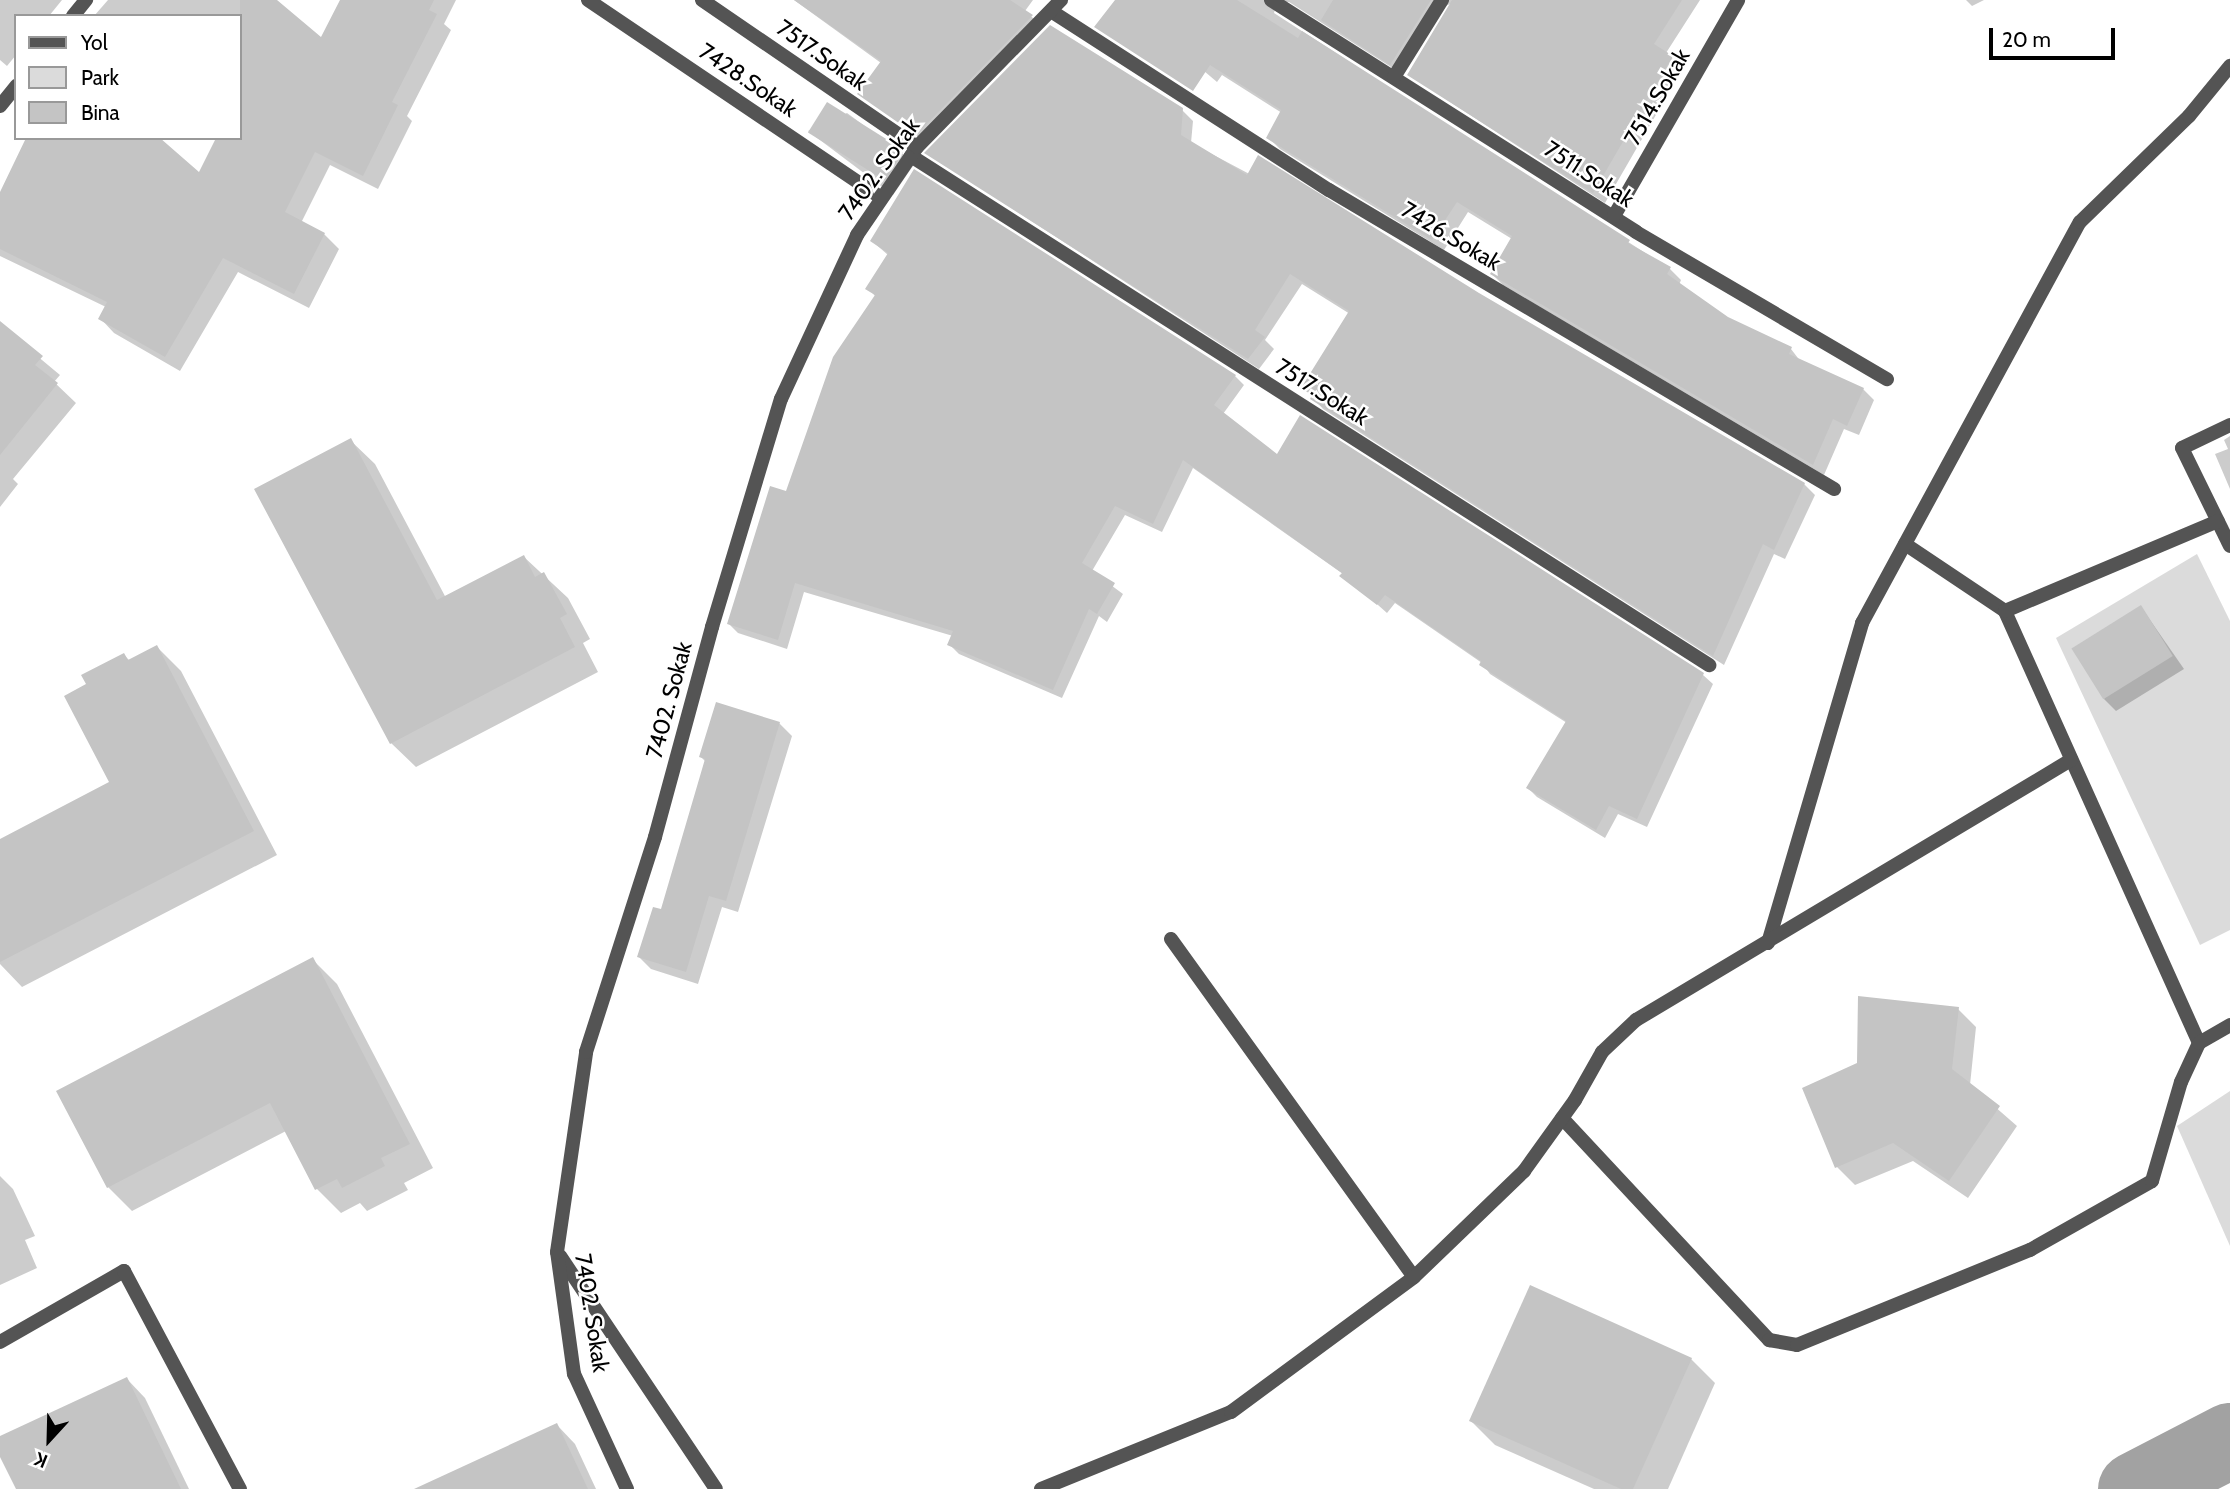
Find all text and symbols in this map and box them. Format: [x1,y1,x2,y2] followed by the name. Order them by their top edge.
[14,14,242,140] legend
[771,14,873,96] street label: 7517.Sokak
[1992,14,2118,58] scale bar
[2002,27,2051,52] text: 20 m
[81,30,108,55] text: Yol
[694,37,802,123] street label: 7428.Sokak
[1618,44,1696,150] street label: 7514.Sokak
[81,65,119,90] text: Park
[81,100,120,125] text: Bina
[833,112,925,226] street label: 7402. Sokak
[1539,135,1639,213] street label: 7511.Sokak
[1396,195,1506,277] street label: 7426.Sokak
[1270,353,1374,431] street label: 7517.Sokak
[640,639,698,761] street label: 7402. Sokak
[569,1252,615,1374] street label: 7402. Sokak
[14,1405,84,1475] north arrow
[31,1447,51,1473] text: K

